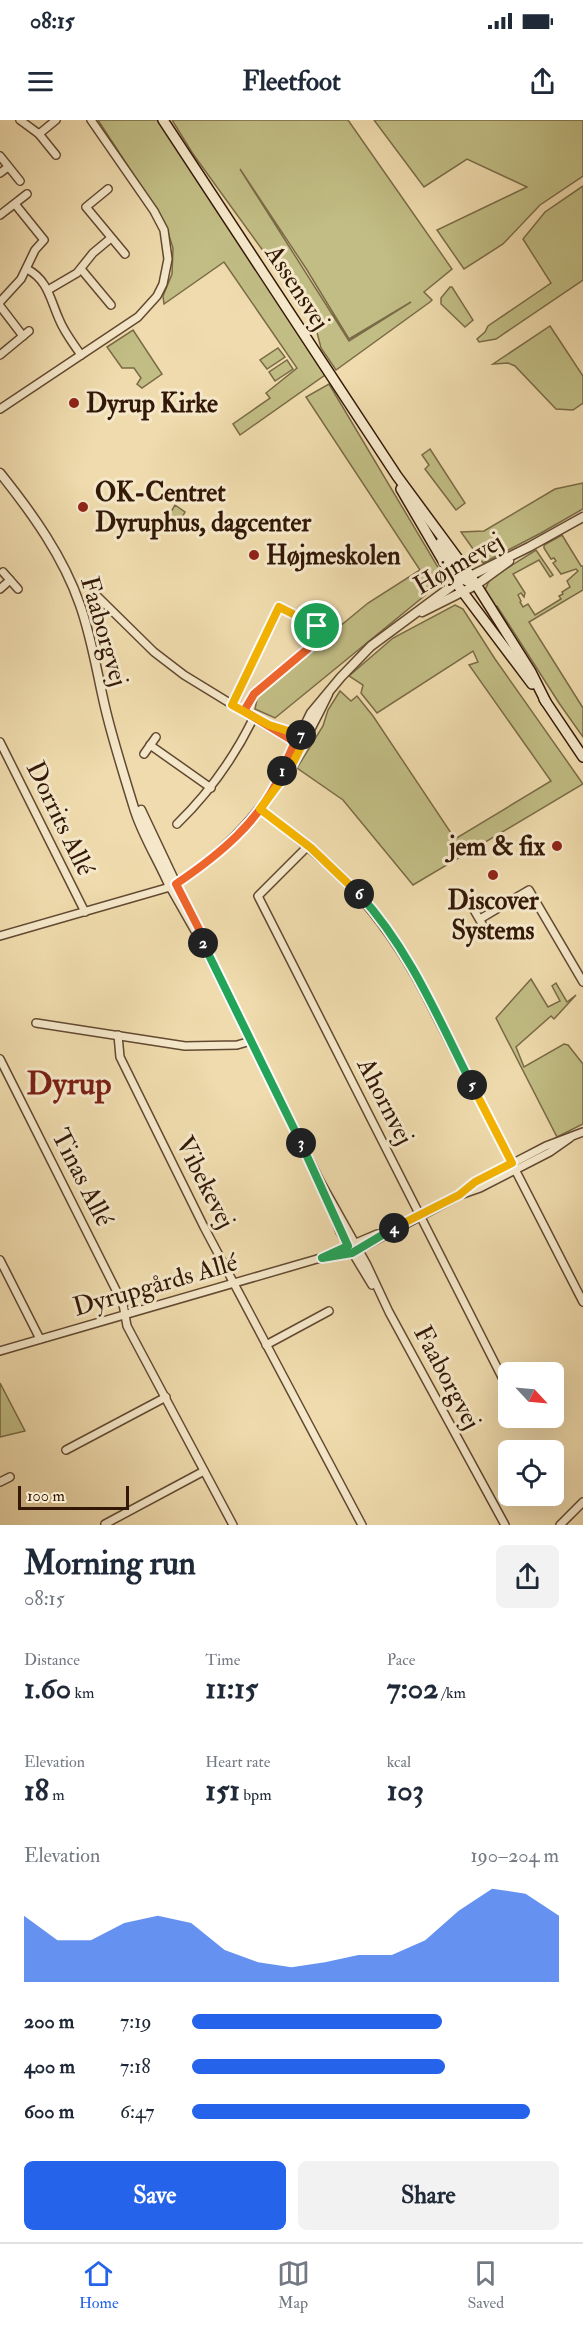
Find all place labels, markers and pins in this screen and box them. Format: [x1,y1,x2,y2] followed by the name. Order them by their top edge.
[86,388,218,421] place label: Dyrup Kirke
[67,396,81,410] marker: Dyrup Kirke
[95,477,311,540] place label: OK-Centret Dyruphus, dagcenter
[76,500,90,514] marker: OK-Centret Dyruphus, dagcenter
[266,540,401,572] place label: Højmeskolen
[247,548,261,562] marker: Højmeskolen
[291,600,342,651] pin
[286,720,316,750] pin: 7
[267,756,297,786] pin: 1
[444,831,545,863] place label: jem & fix
[550,839,564,853] marker: jem & fix
[486,868,500,882] marker: Discover Systems
[344,879,374,909] pin: 6
[447,885,539,948] place label: Discover Systems
[188,928,218,958] pin: 2
[457,1070,487,1100] pin: 5
[286,1128,316,1158] pin: 3
[379,1213,409,1243] pin: 4

